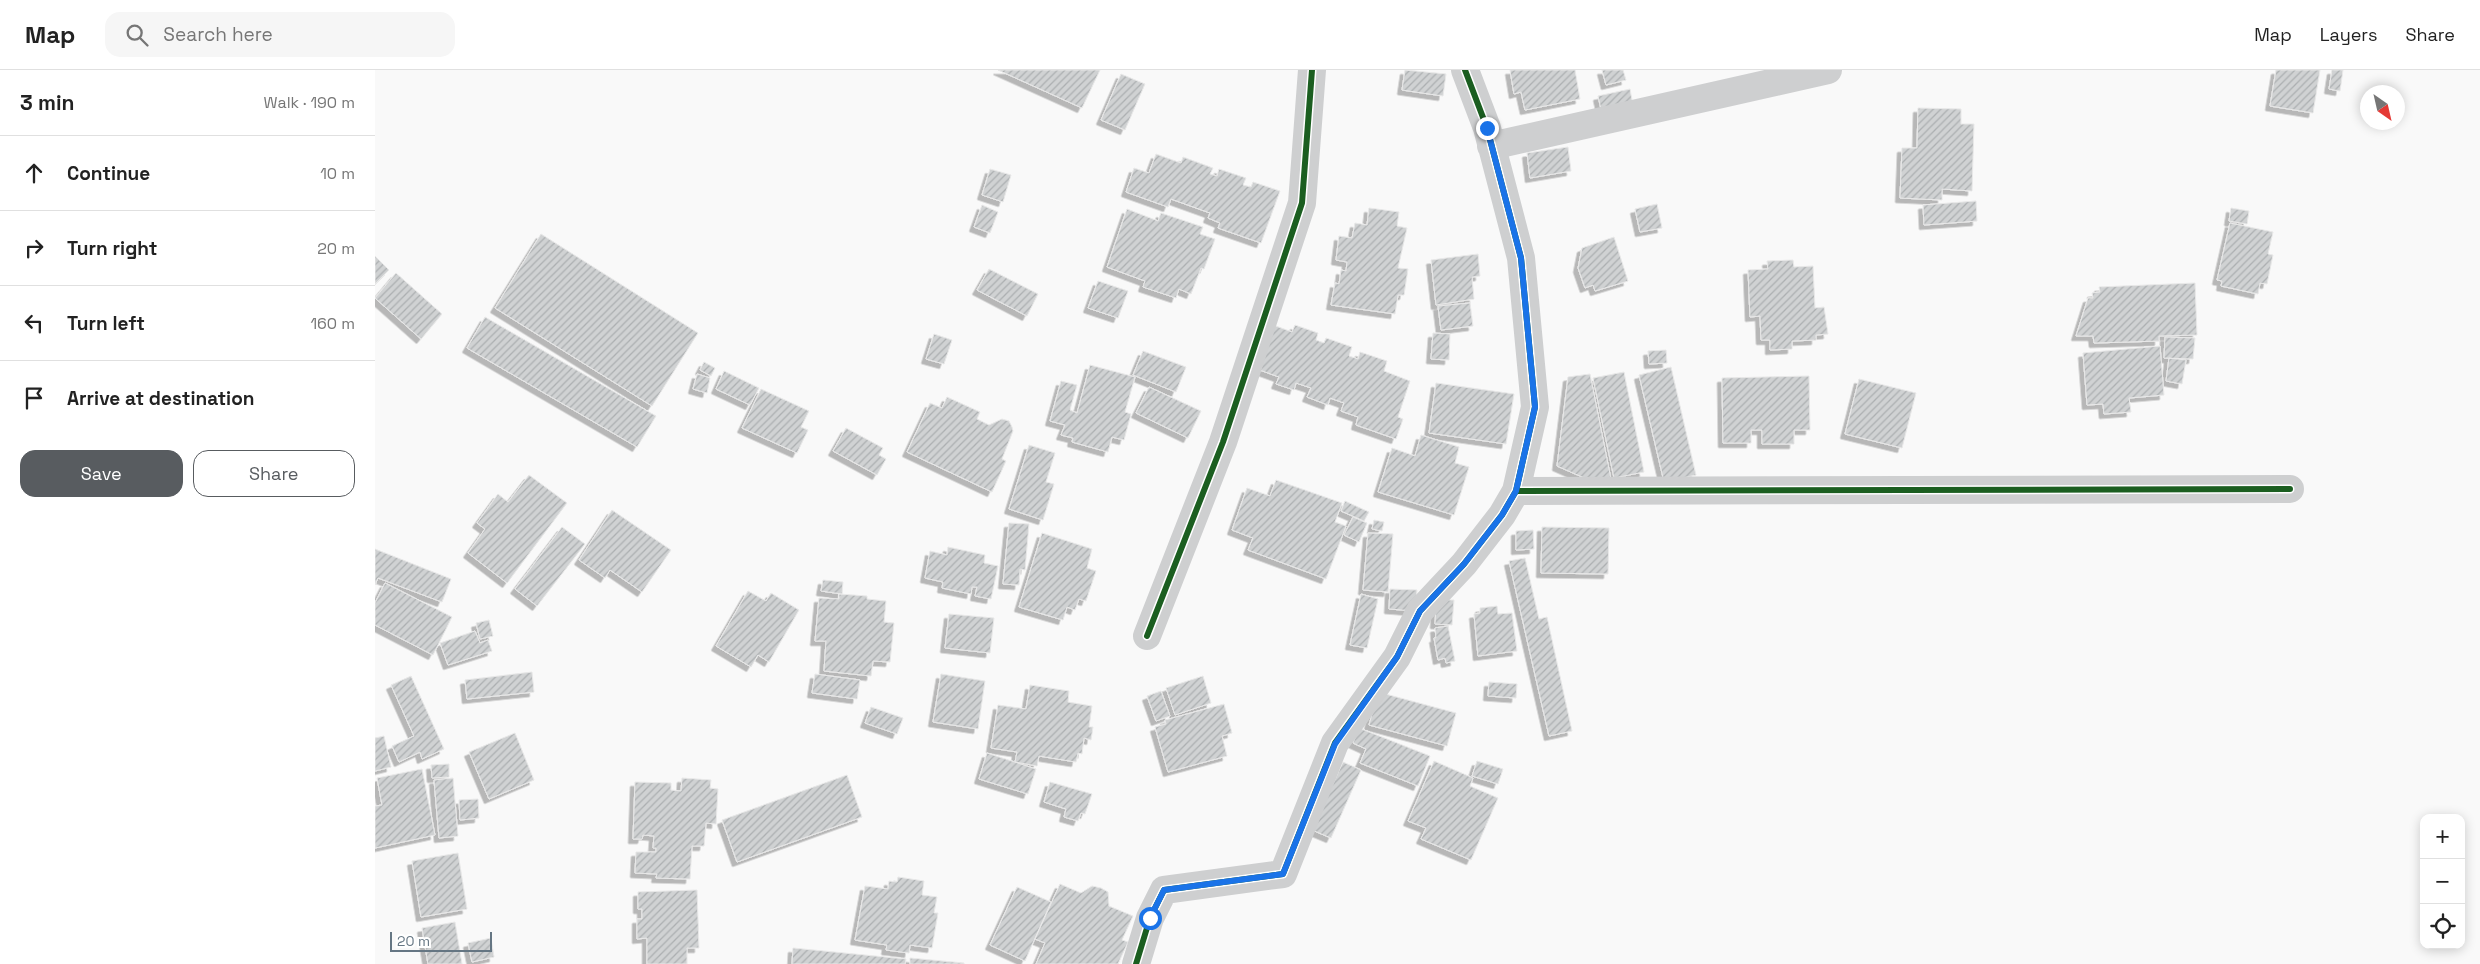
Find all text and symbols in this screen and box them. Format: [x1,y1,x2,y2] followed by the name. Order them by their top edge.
[105,12,455,57] search box
[25,19,75,50] text: Map
[123,21,151,49] icon: search
[163,22,273,47] text: Search here
[2254,23,2292,46] text: Map
[2320,23,2377,46] text: Layers
[2405,23,2455,46] text: Share
[2360,85,2405,130] north arrow
[20,89,75,116] text: 3 min
[264,92,355,113] text: Walk · 190 m
[1476,117,1499,140] route end
[20,159,48,187] icon: ahead
[67,161,150,186] text: Continue
[320,163,355,184] text: 10 m
[20,234,48,262] icon: right
[67,236,157,261] text: Turn right
[317,238,355,259] text: 20 m
[20,309,48,337] icon: left
[67,311,145,336] text: Turn left
[310,313,355,334] text: 160 m
[20,384,48,412] icon: arrive
[67,386,255,411] text: Arrive at destination
[20,450,183,497] button: Save
[193,450,355,497] button: Share
[2420,814,2465,949] map controls
[2420,814,2465,859] button: +
[2420,859,2465,904] button: −
[2420,904,2465,949] button: locate
[1139,907,1162,930] route start
[390,929,493,952] scale bar
[397,932,430,950] text: 20 m

